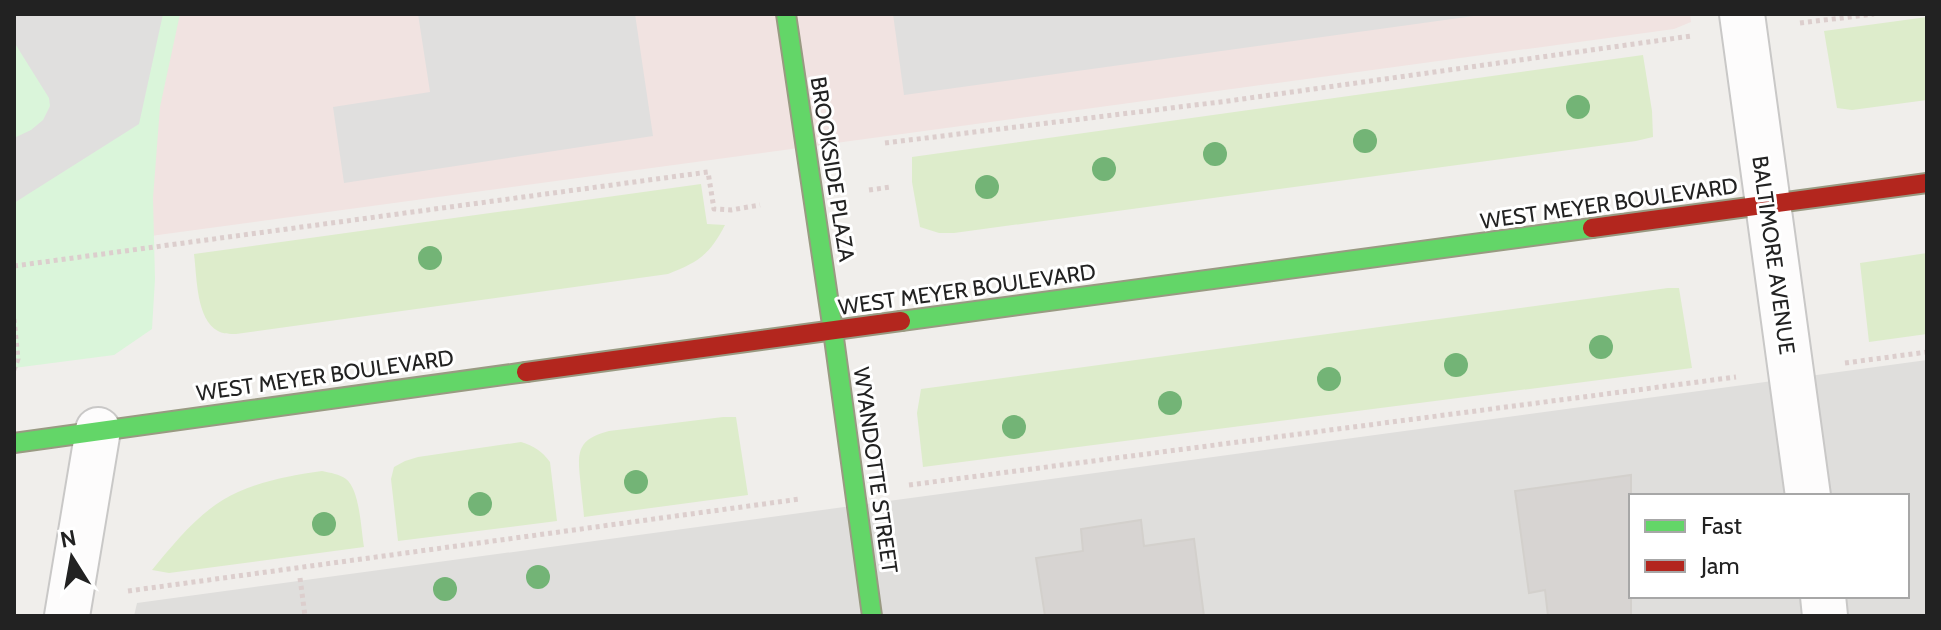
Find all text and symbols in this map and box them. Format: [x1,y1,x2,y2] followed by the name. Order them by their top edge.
[805,75,861,264] street label: BROOKSIDE PLAZA
[1746,154,1801,356] street label: BALTIMORE AVENUE
[1479,172,1740,235] street label: WEST MEYER BOULEVARD
[837,258,1098,321] street label: WEST MEYER BOULEVARD
[195,344,456,407] street label: WEST MEYER BOULEVARD
[848,365,903,575] street label: WYANDOTTE STREET
[1629,494,1909,598] legend
[1701,511,1742,540] text: Fast
[32,518,112,598] north arrow
[58,524,78,554] text: N
[1700,551,1739,580] text: Jam

